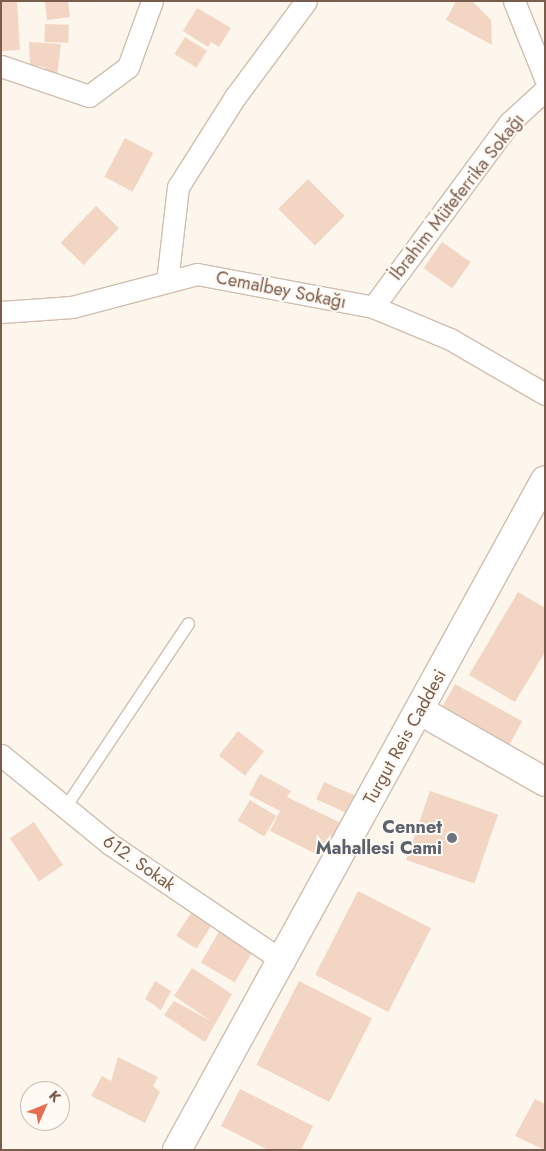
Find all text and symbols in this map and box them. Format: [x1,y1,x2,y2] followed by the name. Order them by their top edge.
[385,109,529,285] street label: İbrahim Müteferrika Sokağı
[214,267,348,313] street label: Cemalbey Sokağı
[359,666,451,808] street label: Turgut Reis Caddesi
[316,817,442,860] place label: Cennet Mahallesi Cami
[99,830,179,896] street label: 612. Sokak
[446,832,458,844] marker: Cennet Mahallesi Cami
[20,1081,70,1131] north arrow
[44,1086,66,1107] text: K

